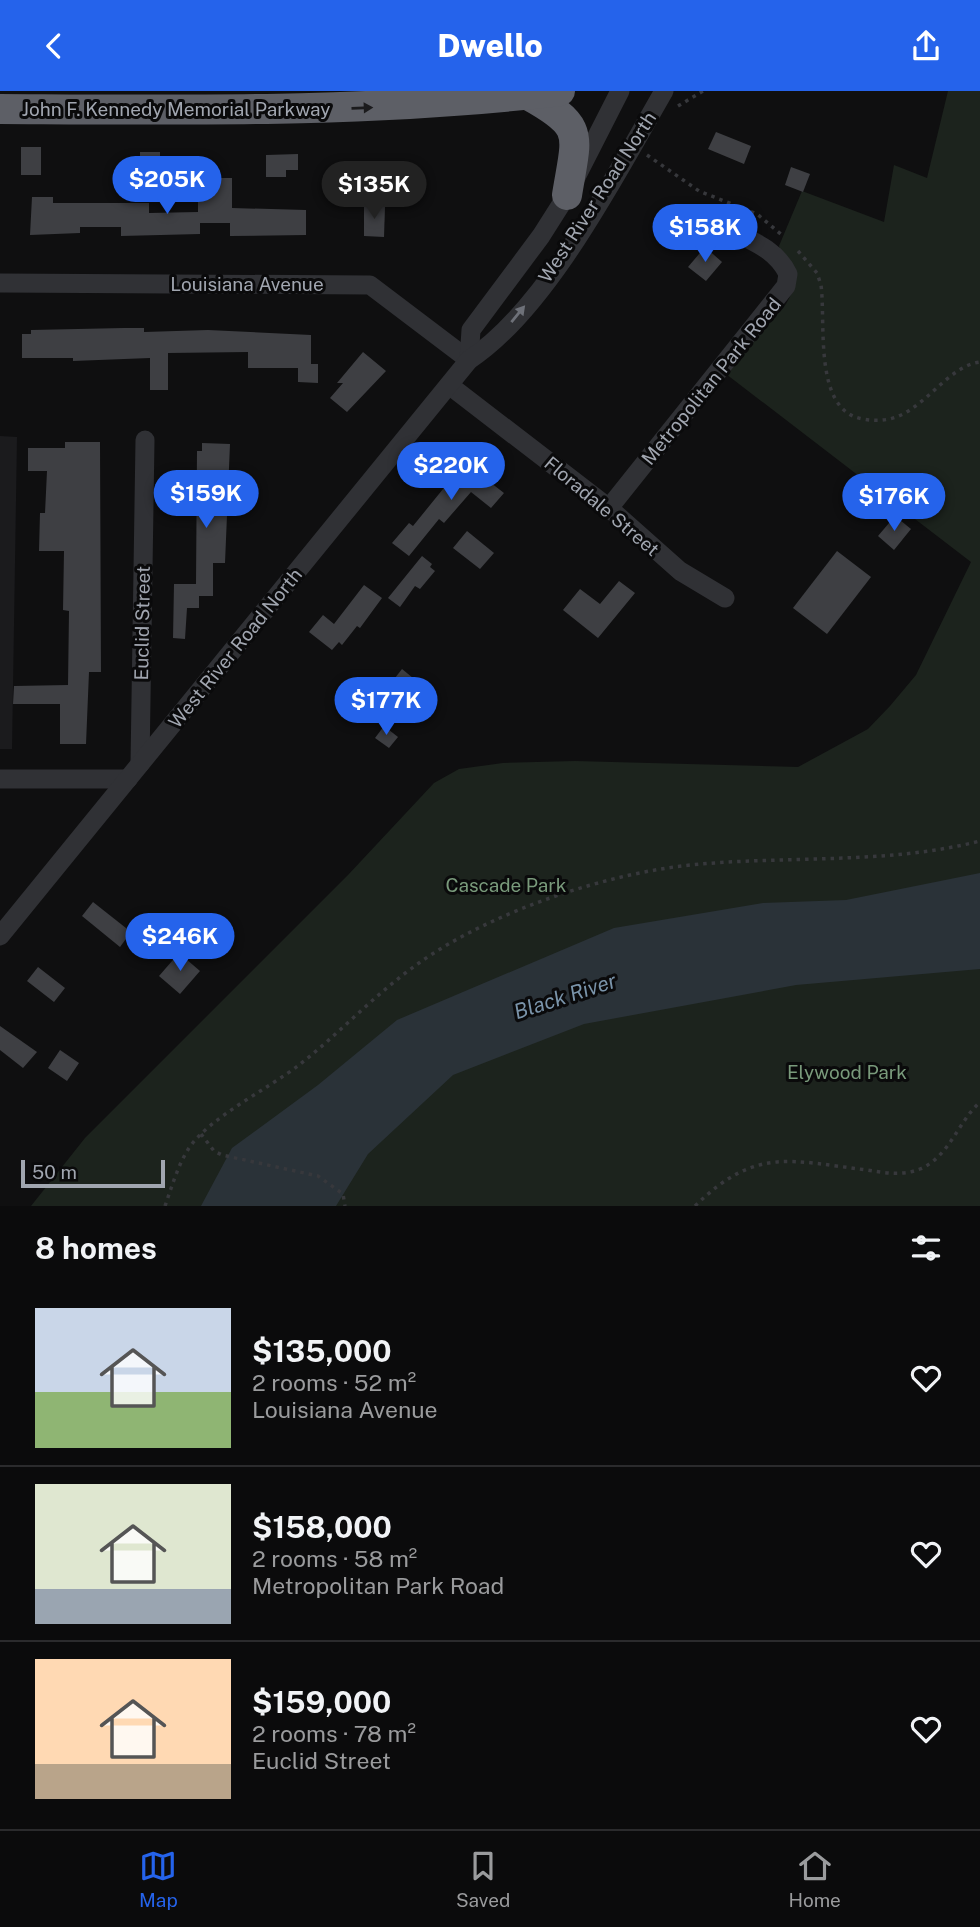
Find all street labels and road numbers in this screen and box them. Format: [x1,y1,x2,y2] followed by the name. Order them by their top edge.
[22,98,330,120] street label: John F. Kennedy Memorial Parkway
[534,108,660,286] street label: West River Road North
[170,273,324,295] street label: Louisiana Avenue
[637,293,785,469] street label: Metropolitan Park Road
[540,452,664,560] street label: Floradale Street
[164,564,306,732] street label: West River Road North
[130,565,154,681] street label: Euclid Street

